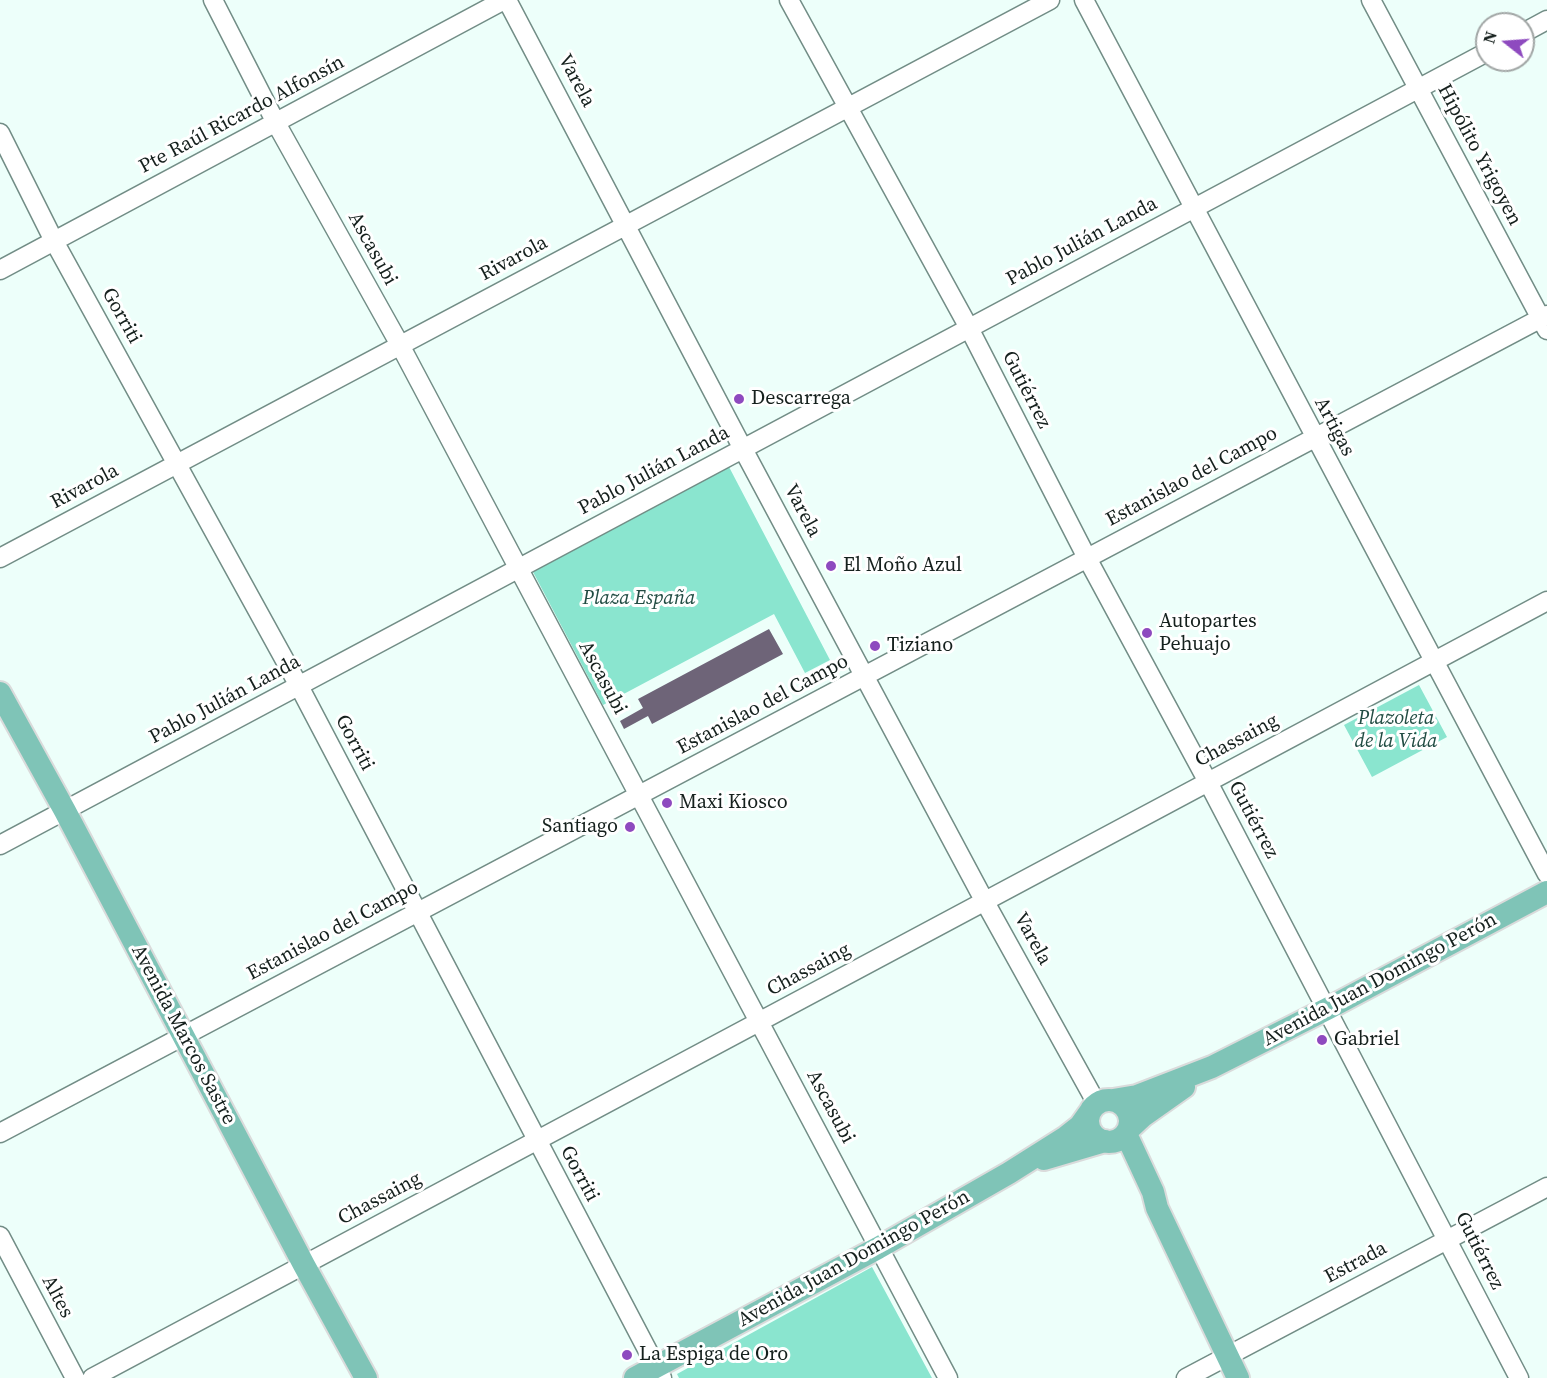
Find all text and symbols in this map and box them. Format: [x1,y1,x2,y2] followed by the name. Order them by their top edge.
[1475,12,1535,72] north arrow
[1477,29,1502,46] text: N
[135,51,349,179] street label: Pte Raúl Ricardo Alfonsín
[552,51,600,111] street label: Varela
[1432,80,1526,230] street label: Hipólito Yrigoyen
[1002,192,1162,292] street label: Pablo Julián Landa
[342,208,402,290] street label: Ascasubi
[476,231,552,287] street label: Rivarola
[96,284,146,348] street label: Gorriti
[996,347,1056,433] street label: Gutiérrez
[751,387,851,411] place label: Descarrega
[732,392,746,406] marker: Descarrega
[1309,393,1359,461] street label: Artigas
[574,421,734,521] street label: Pablo Julián Landa
[1102,422,1282,532] street label: Estanislao del Campo
[47,459,123,515] street label: Rivarola
[778,481,826,541] street label: Varela
[843,554,962,578] place label: El Moño Azul
[824,559,838,573] marker: El Moño Azul
[583,587,695,611] park label: Plaza España
[1159,610,1257,657] place label: Autopartes Pehuajo
[1140,626,1154,640] marker: Autopartes Pehuajo
[887,634,953,658] place label: Tiziano
[573,637,631,719] street label: Ascasubi
[868,639,882,653] marker: Tiziano
[145,650,305,750] street label: Pablo Julián Landa
[673,650,853,760] street label: Estanislao del Campo
[1354,707,1438,754] park label: Plazoleta de la Vida
[1191,709,1283,773] street label: Chassaing
[329,711,379,775] street label: Gorriti
[1223,777,1283,863] street label: Gutiérrez
[679,791,788,815] place label: Maxi Kiosco
[660,796,674,810] marker: Maxi Kiosco
[542,815,618,839] place label: Santiago
[623,820,637,834] marker: Santiago
[243,876,423,986] street label: Estanislao del Campo
[1259,908,1501,1052] street label: Avenida Juan Domingo Perón
[1008,909,1056,969] street label: Varela
[763,938,855,1002] street label: Chassaing
[125,941,241,1129] street label: Avenida Marcos Sastre
[1334,1028,1400,1052] place label: Gabriel
[1315,1033,1329,1047] marker: Gabriel
[801,1066,859,1148] street label: Ascasubi
[554,1142,604,1206] street label: Gorriti
[334,1167,426,1231] street label: Chassaing
[734,1185,974,1333] street label: Avenida Juan Domingo Perón
[1449,1208,1509,1294] street label: Gutiérrez
[1321,1237,1391,1289] street label: Estrada
[36,1272,78,1322] street label: Altes
[639,1343,788,1367] place label: La Espiga de Oro
[620,1348,634,1362] marker: La Espiga de Oro

